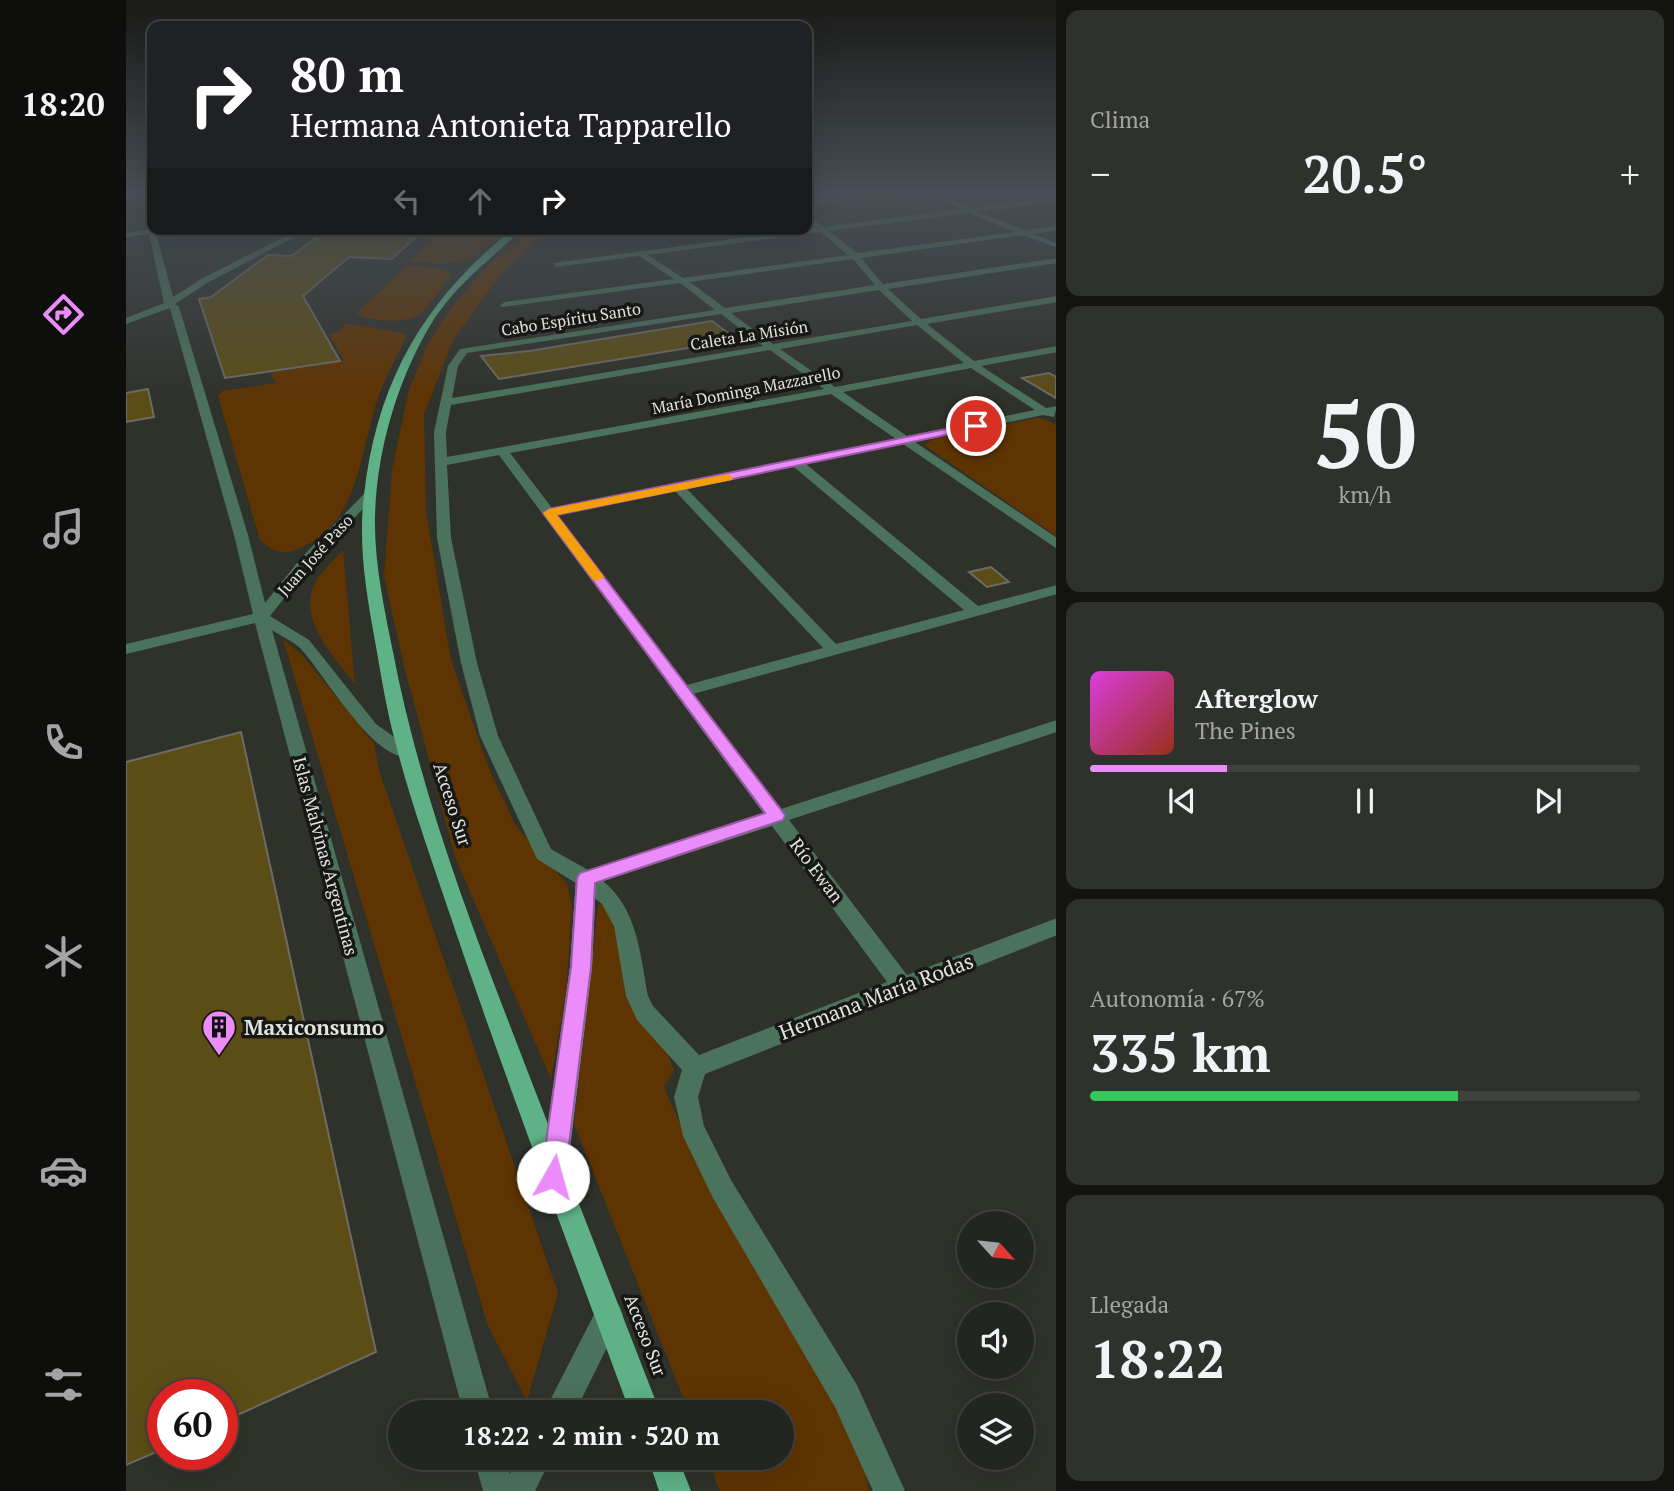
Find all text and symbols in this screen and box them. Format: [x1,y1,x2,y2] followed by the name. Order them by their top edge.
[290,41,404,106] text: 80 m
[175,49,266,140] icon: right
[21,83,105,125] text: 18:20
[290,104,732,146] text: Hermana Antonieta Tapparello
[1090,104,1150,135] text: Clima
[1302,139,1428,208] text: 20.5°
[1090,149,1110,199] text: −
[1620,149,1640,199] text: +
[388,182,426,220] icon: left
[461,182,499,220] icon: ahead
[534,182,572,220] icon: right
[39,290,88,339] icon: directions
[500,297,642,341] street label: Cabo Espíritu Santo
[689,315,810,355] street label: Caleta La Misión
[650,361,842,419] street label: María Dominga Mazzarello
[1314,373,1416,494] text: 50
[946,396,1006,456] pin
[957,407,995,445] icon: arrive
[1338,479,1392,510] text: km/h
[39,504,88,553] icon: music
[272,509,358,601] street label: Juan José Paso
[1195,681,1318,715] text: Afterglow
[1195,715,1296,746] text: The Pines
[39,718,88,767] icon: phone
[288,754,364,958] street label: Islas Malvinas Argentinas
[428,759,478,849] street label: Acceso Sur
[1163,782,1201,820] icon: previous
[1346,782,1384,820] icon: pause
[1529,782,1567,820] icon: next
[785,833,849,907] street label: Río Ewan
[39,932,88,981] icon: climate
[775,946,977,1046] street label: Hermana María Rodas
[1090,983,1265,1014] text: Autonomía · 67%
[200,1008,238,1057] building icon: Maxiconsumo
[244,1013,384,1041] place label: Maxiconsumo
[1090,1018,1271,1087] text: 335 km
[516,1140,590,1214] position arrow
[39,1146,88,1195] icon: car
[957,1211,1034,1288] north arrow
[957,1211,1034,1470] map controls
[1090,1289,1169,1320] text: Llegada
[619,1291,673,1379] street label: Acceso Sur
[957,1302,1034,1379] button: sound
[1090,1324,1225,1393] text: 18:22
[39,1360,88,1409] icon: filters
[147,1379,238,1470] speed limit sign: 60
[957,1393,1034,1470] button: layers
[462,1418,720,1452] text: 18:22 · 2 min · 520 m

